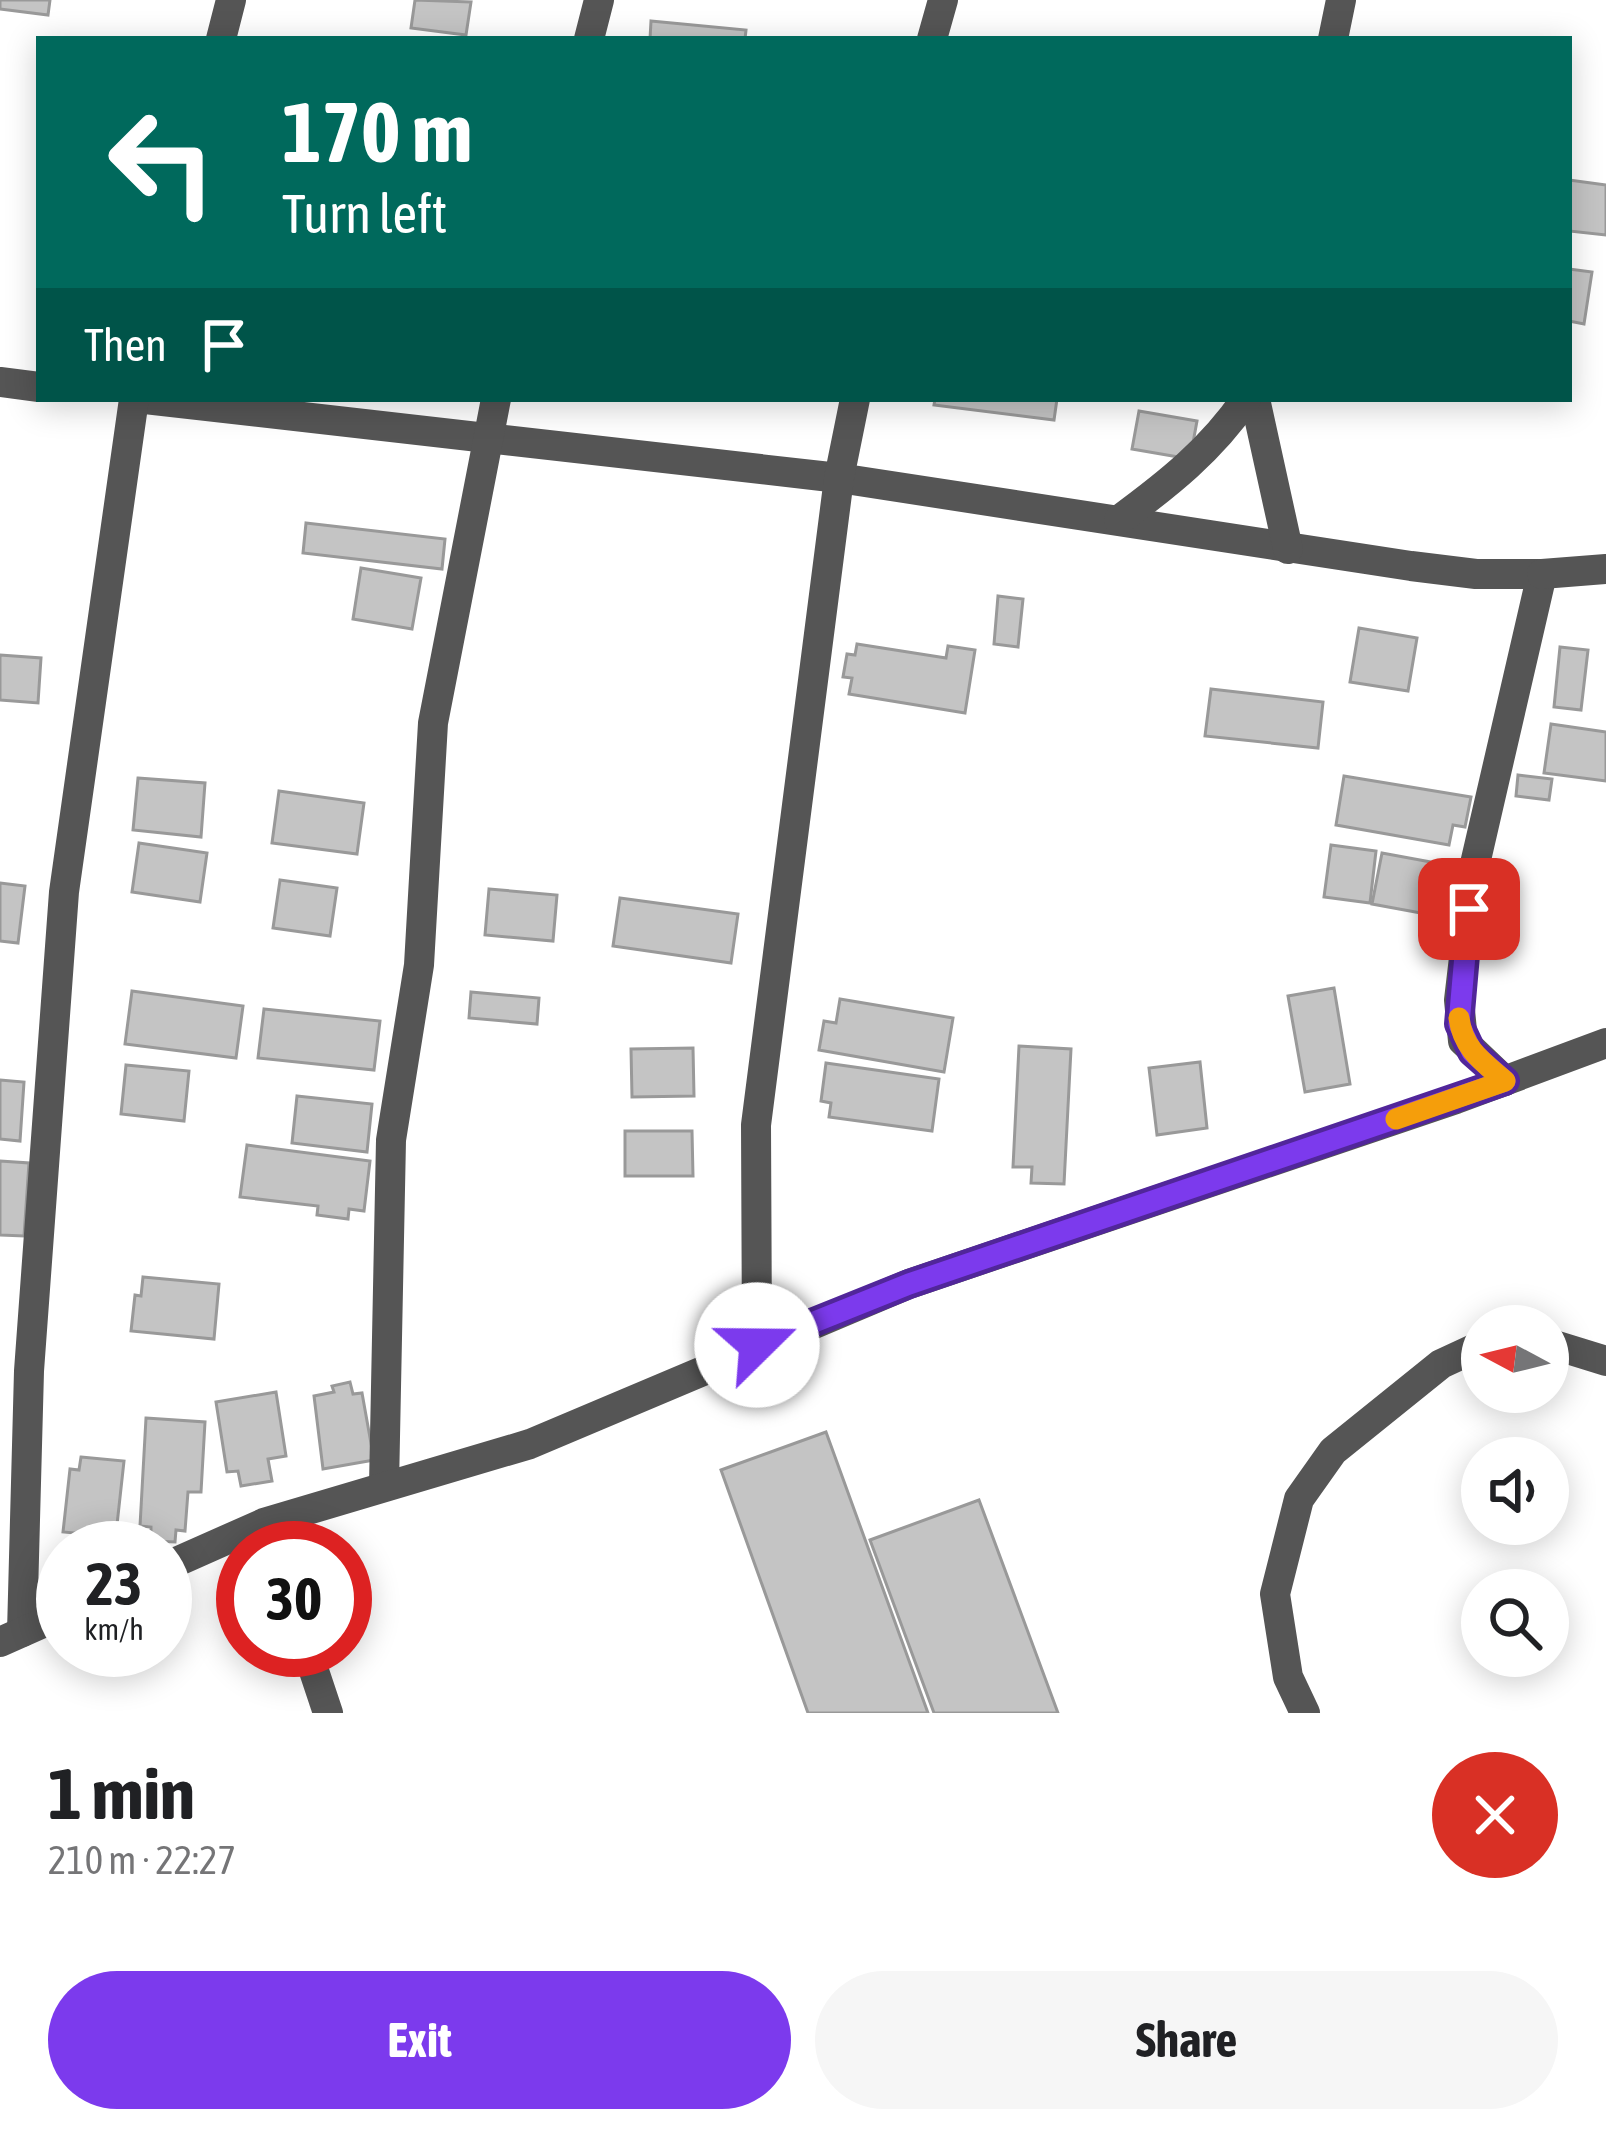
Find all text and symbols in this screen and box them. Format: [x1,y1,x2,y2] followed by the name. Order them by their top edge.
[84,84,240,240] icon: left
[282,84,472,180] text: 170 m
[282,183,447,244] text: Turn left
[191,312,257,378] icon: arrive
[84,319,167,371] text: Then
[1418,858,1520,960] pin
[1436,876,1502,942] icon: arrive
[694,1282,820,1408] position arrow
[1461,1305,1569,1413] north arrow
[1461,1305,1569,1677] map controls
[1461,1437,1569,1545] button: sound
[216,1521,372,1677] speed limit sign: 30
[86,1549,142,1618] text: 23
[1461,1569,1569,1677] button: search
[84,1612,144,1646] text: km/h
[48,1752,195,1834] text: 1 min
[1432,1752,1558,1878] button: close
[48,1838,236,1882] text: 210 m · 22:27
[48,1971,791,2109] button: Exit
[815,1971,1558,2109] button: Share

